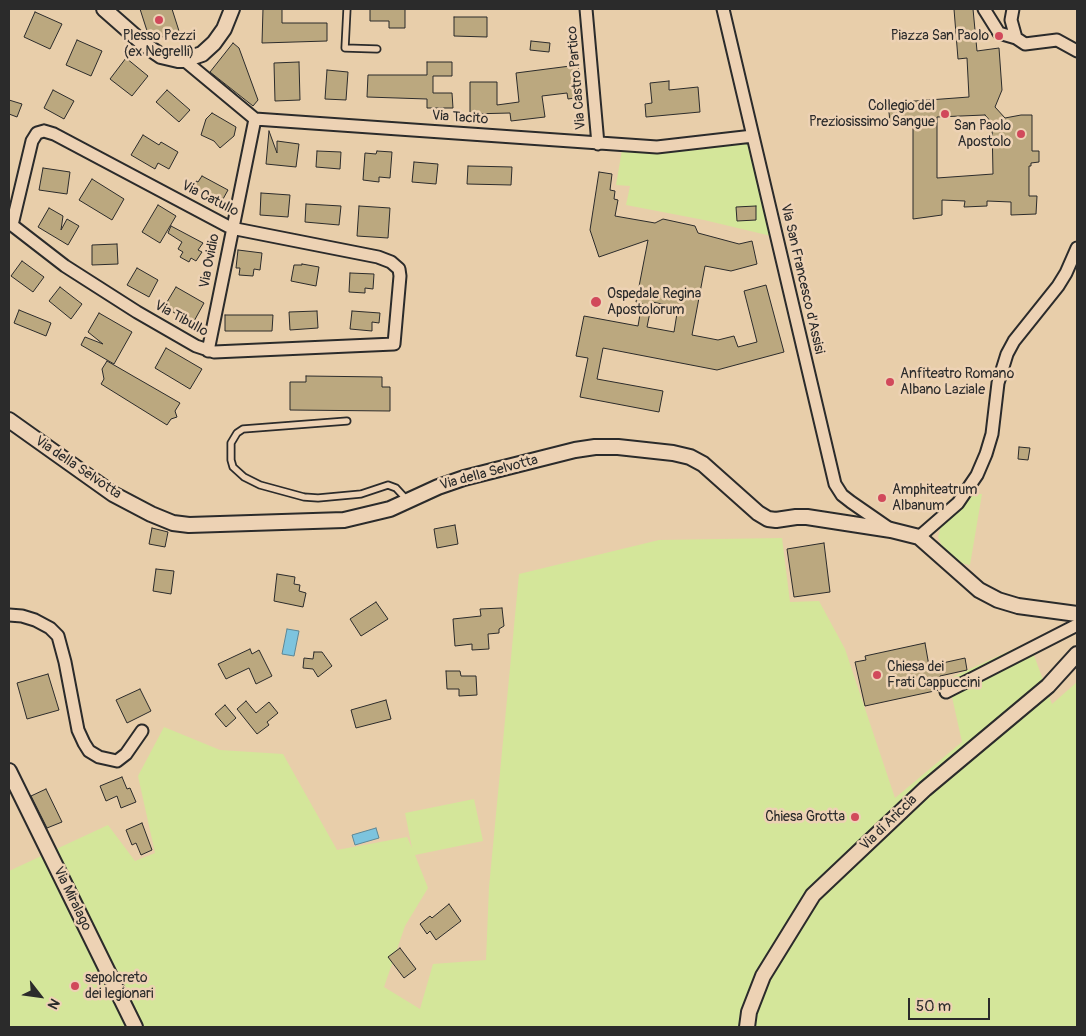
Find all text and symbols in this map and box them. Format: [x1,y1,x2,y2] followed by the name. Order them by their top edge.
[153,14,165,26] marker: Plesso Pezzi (ex Negrelli)
[564,25,590,131] street label: Via Castro Partico
[123,28,195,60] place label: Plesso Pezzi (ex Negrelli)
[891,28,989,44] place label: Piazza San Paolo
[993,30,1005,42] marker: Piazza San Paolo
[809,98,935,130] place label: Collegio del Preziosissimo Sangue
[431,108,489,128] street label: Via Tacito
[939,108,951,120] marker: Collegio del Preziosissimo Sangue
[954,118,1011,150] place label: San Paolo Apostolo
[1015,128,1027,140] marker: San Paolo Apostolo
[179,177,241,221] street label: Via Catullo
[777,202,827,356] street label: Via San Francesco d'Assisi
[197,232,223,290] street label: Via Ovidio
[607,286,701,318] place label: Ospedale Regina Apostolorum
[589,295,603,309] marker: Ospedale Regina Apostolorum
[151,297,211,341] street label: Via Tibullo
[900,366,1014,398] place label: Anfiteatro Romano Albano Laziale
[884,376,896,388] marker: Anfiteatro Romano Albano Laziale
[32,433,124,503] street label: Via della Selvotta
[438,452,540,494] street label: Via della Selvotta
[892,482,977,514] place label: Amphiteatrum Albanum
[876,492,888,504] marker: Amphiteatrum Albanum
[887,659,980,692] place label: Chiesa dei Frati Cappuccini
[871,669,883,681] marker: Chiesa dei Frati Cappuccini
[857,792,921,854] street label: Via di Ariccia
[765,809,845,825] place label: Chiesa Grotta
[849,811,861,823] marker: Chiesa Grotta
[49,864,95,934] street label: Via Miralago
[85,970,154,1002] place label: sepolcreto dei legionari
[15,971,65,1021] north arrow
[69,980,81,992] marker: sepolcreto dei legionari
[911,988,994,1020] scale bar
[44,995,63,1012] text: N
[916,997,951,1016] text: 50 m

